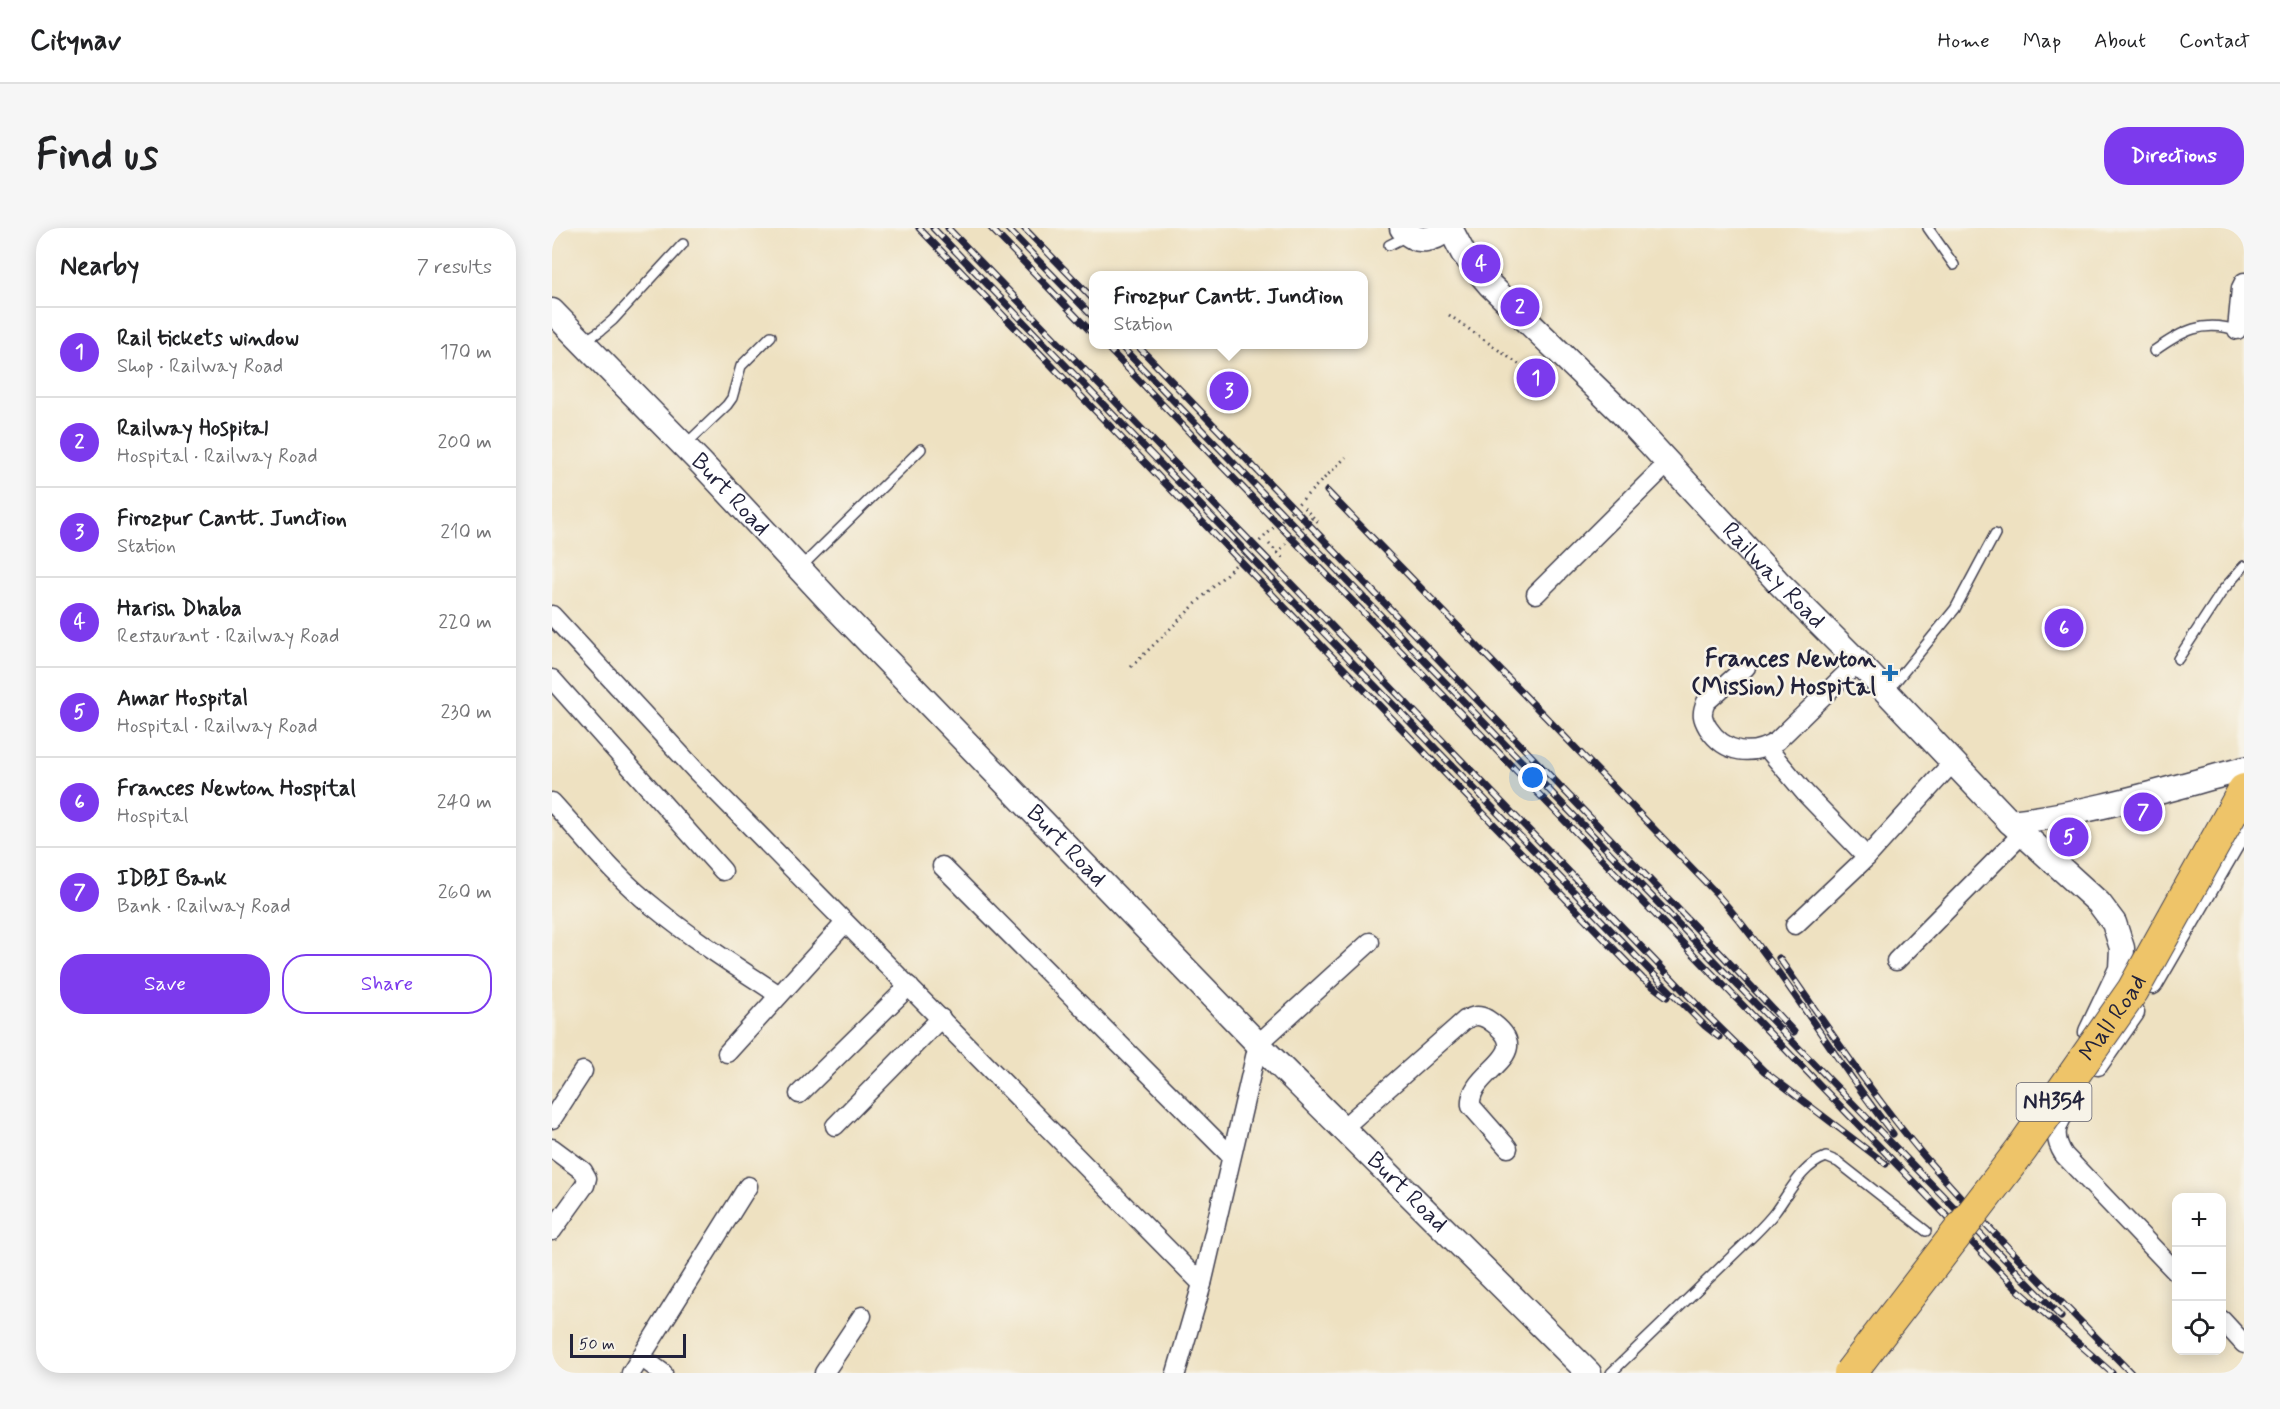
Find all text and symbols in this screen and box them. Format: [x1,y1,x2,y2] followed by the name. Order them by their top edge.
[30,23,121,60] text: Citynav
[1938,27,1990,55] text: Home
[2023,27,2061,55] text: Map
[2094,27,2146,55] text: About
[2179,27,2250,55] text: Contact
[2104,127,2244,185] button: Directions
[36,129,158,184] text: Find us
[1462,242,1500,286] pin: 4
[60,250,139,284] text: Nearby
[417,254,492,281] text: 7 results
[1089,271,1368,349] popup
[1114,283,1343,311] text: Firozpur Cantt. Junction
[1500,284,1540,329] pin: 2
[1114,311,1173,338] text: Station
[117,325,299,353] text: Rail tickets window
[75,339,84,366] text: 1
[440,339,492,366] text: 170 m
[117,353,283,380] text: Shop · Railway Road
[1516,356,1556,400] pin: 1
[1210,368,1248,414] pin: 3
[117,415,268,443] text: Railway Hospital
[75,429,84,456] text: 2
[437,429,492,456] text: 200 m
[117,443,318,470] text: Hospital · Railway Road
[684,446,777,543] street label: Burt Road
[117,505,347,533] text: Firozpur Cantt. Junction
[1715,515,1832,636] street label: Railway Road
[75,519,84,546] text: 3
[440,519,492,546] text: 210 m
[117,533,176,560] text: Station
[117,595,242,623] text: Harish Dhaba
[2044,606,2084,650] pin: 6
[74,609,85,636] text: 4
[438,609,492,636] text: 220 m
[117,623,339,650] text: Restaurant · Railway Road
[1691,644,1876,703] place label: Frances Newton (Mission) Hospital
[1881,664,1899,682] marker: Frances Newton (Mission) Hospital
[117,685,248,713] text: Amar Hospital
[74,699,86,726] text: 5
[440,699,492,726] text: 230 m
[117,713,318,740] text: Hospital · Railway Road
[1518,763,1547,792] your location
[117,775,356,803] text: Frances Newton Hospital
[74,789,85,816] text: 6
[437,789,492,816] text: 240 m
[2124,790,2162,834] pin: 7
[1019,798,1113,893] street label: Burt Road
[117,803,188,830] text: Hospital
[2050,814,2089,860] pin: 5
[117,865,227,893] text: IDBI Bank
[73,879,86,906] text: 7
[438,879,492,906] text: 260 m
[117,893,291,920] text: Bank · Railway Road
[60,954,270,1014] button: Save
[282,954,492,1014] button: Share
[2072,969,2154,1067] street label: Mall Road
[2016,1083,2092,1121] road number: NH354
[1360,1145,1454,1239] street label: Burt Road
[2172,1193,2226,1355] map controls
[2172,1193,2226,1247] button: +
[2172,1247,2226,1301] button: −
[2172,1301,2226,1355] button: locate
[570,1331,686,1358] scale bar
[579,1334,615,1355] text: 50 m

